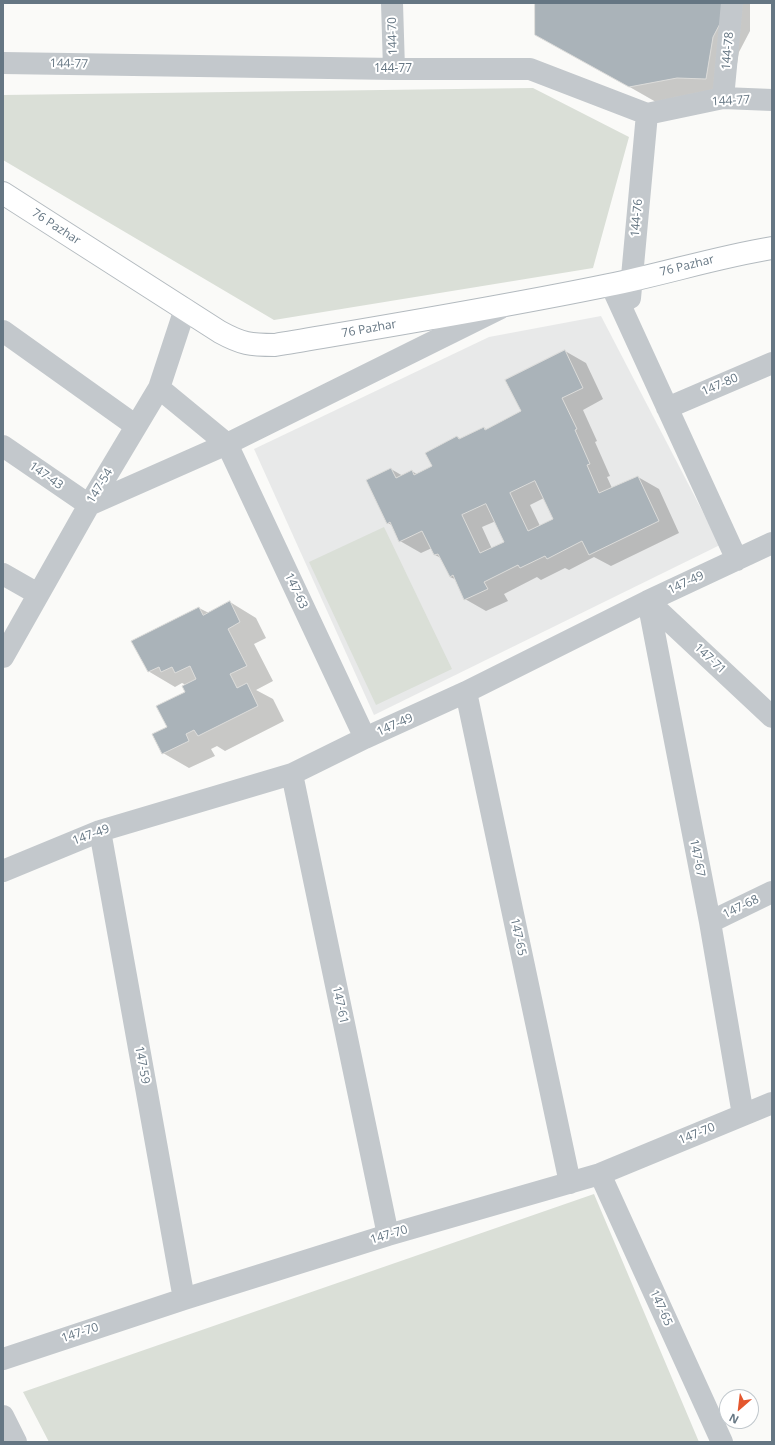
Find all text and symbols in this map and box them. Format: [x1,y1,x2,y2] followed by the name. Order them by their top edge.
[385,17,401,55] street label: 144-70
[719,31,737,71] street label: 144-78
[50,56,88,72] street label: 144-77
[374,62,412,76] street label: 144-77
[712,93,750,109] street label: 144-77
[628,198,646,238] street label: 144-76
[29,206,83,248] street label: 76 Pazhar
[658,252,716,280] street label: 76 Pazhar
[341,317,397,341] street label: 76 Pazhar
[700,371,740,399] street label: 147-80
[26,459,66,493] street label: 147-43
[84,466,116,506] street label: 147-54
[666,568,706,598] street label: 147-49
[281,571,311,611] street label: 147-63
[691,641,729,677] street label: 147-71
[375,711,415,739] street label: 147-49
[71,822,111,848] street label: 147-49
[686,838,708,878] street label: 147-67
[721,892,761,922] street label: 147-68
[507,917,529,957] street label: 147-65
[329,985,351,1025] street label: 147-61
[132,1045,152,1085] street label: 147-59
[677,1120,717,1148] street label: 147-70
[369,1223,409,1247] street label: 147-70
[647,1288,675,1328] street label: 147-65
[60,1320,100,1346] street label: 147-70
[719,1389,759,1429] north arrow
[726,1410,741,1428] text: N

